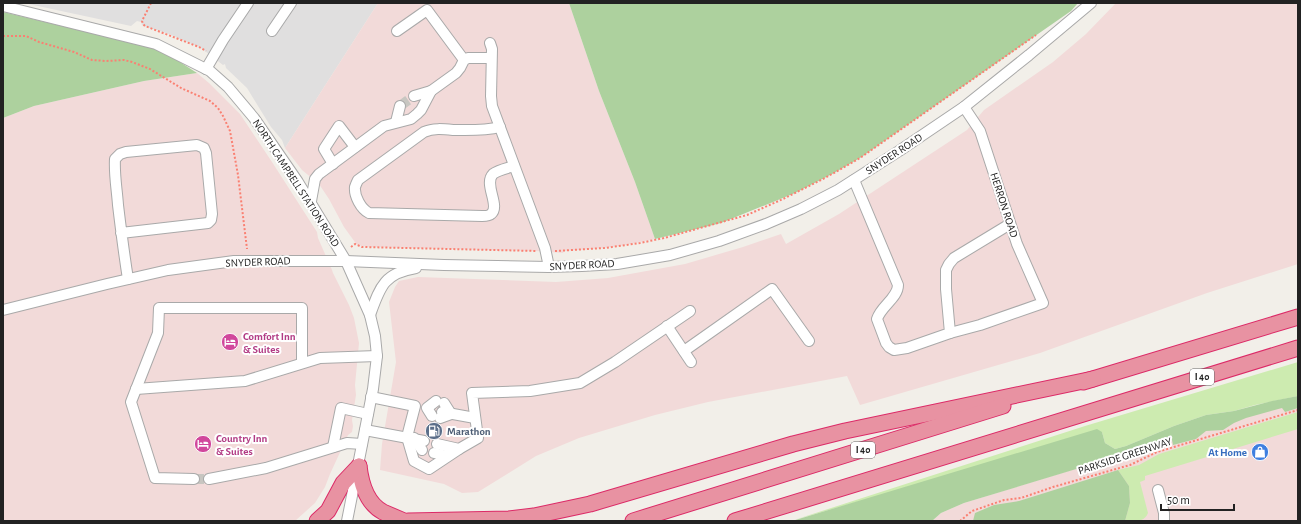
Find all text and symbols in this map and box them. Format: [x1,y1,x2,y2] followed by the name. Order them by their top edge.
[251,117,341,249] street label: NORTH CAMPBELL STATION ROAD
[864,132,924,176] street label: SNYDER ROAD
[988,171,1020,239] street label: HERRON ROAD
[225,255,291,269] street label: SNYDER ROAD
[549,258,615,272] street label: SNYDER ROAD
[243,331,296,355] place label: Comfort Inn & Suites
[220,332,240,352] hotel icon: Comfort Inn & Suites
[1190,369,1214,385] road number: I 40
[424,421,444,441] fuel station icon: Marathon
[447,426,491,437] place label: Marathon
[216,433,268,457] place label: Country Inn & Suites
[193,434,213,454] hotel icon: Country Inn & Suites
[1077,436,1173,476] street label: PARKSIDE GREENWAY
[851,442,875,458] road number: I 40
[1250,442,1270,462] shop icon: At Home
[1208,447,1247,458] place label: At Home
[1161,486,1234,512] scale bar
[1167,494,1190,506] text: 50 m

